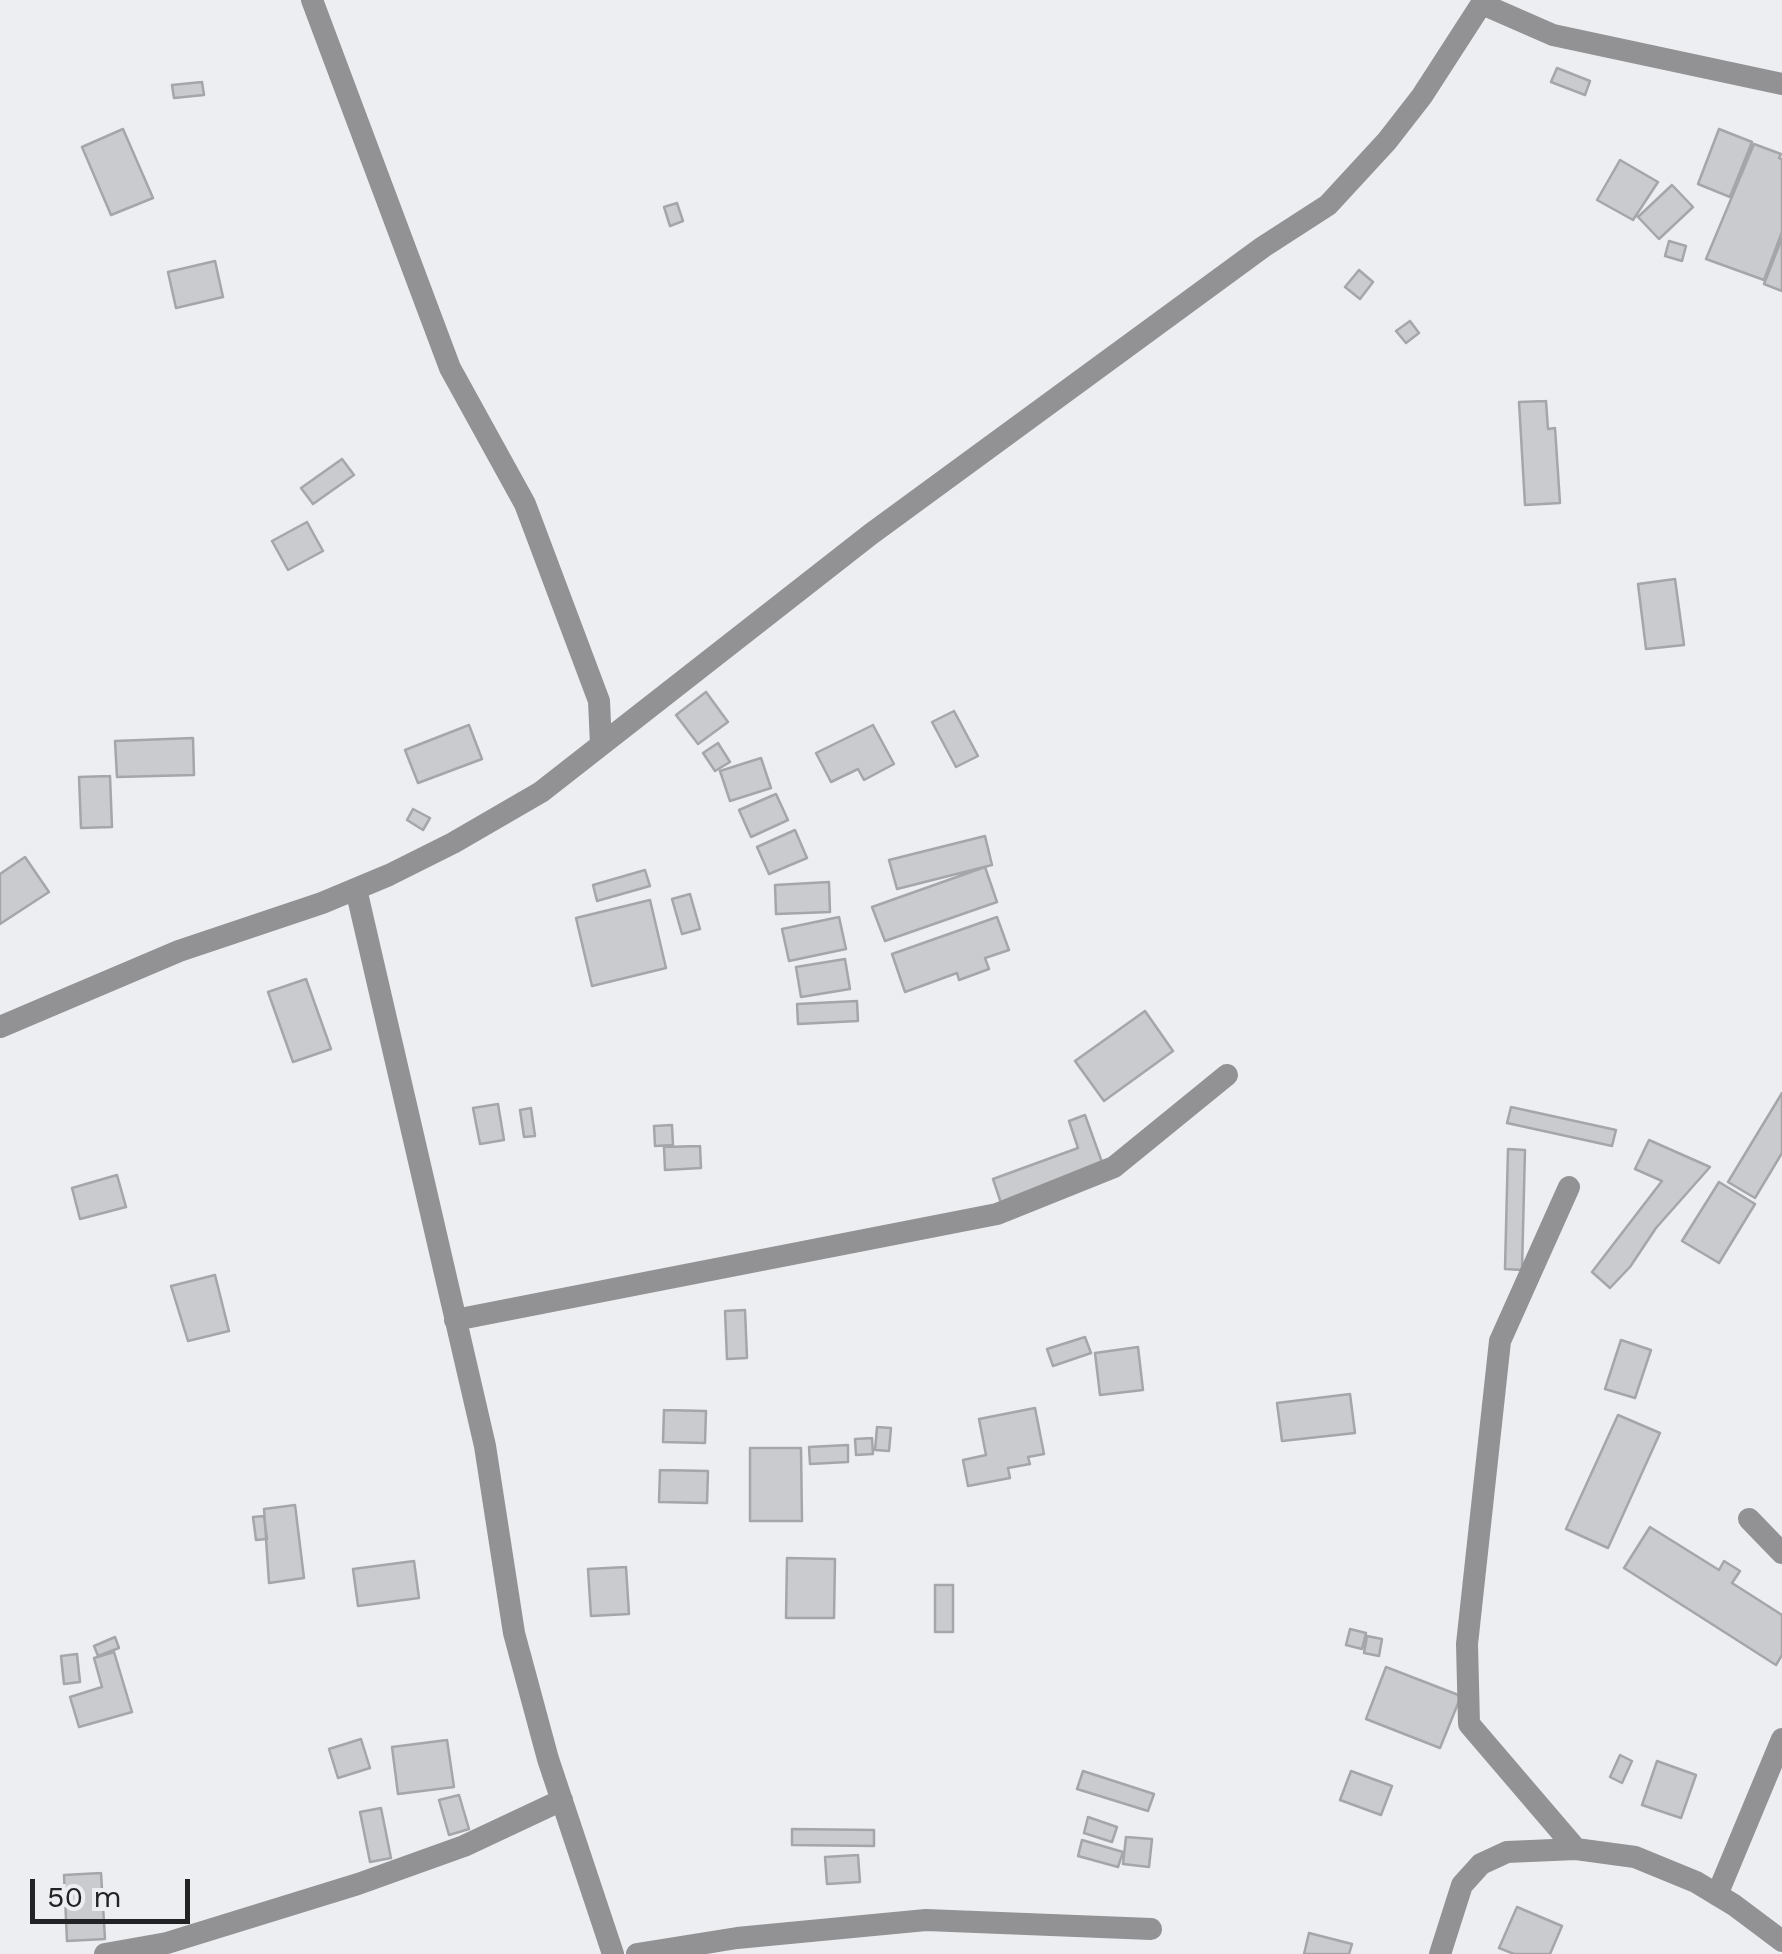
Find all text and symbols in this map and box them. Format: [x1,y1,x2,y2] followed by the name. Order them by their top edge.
[35,1859,195,1921] scale bar
[47,1879,122,1914] text: 50 m

